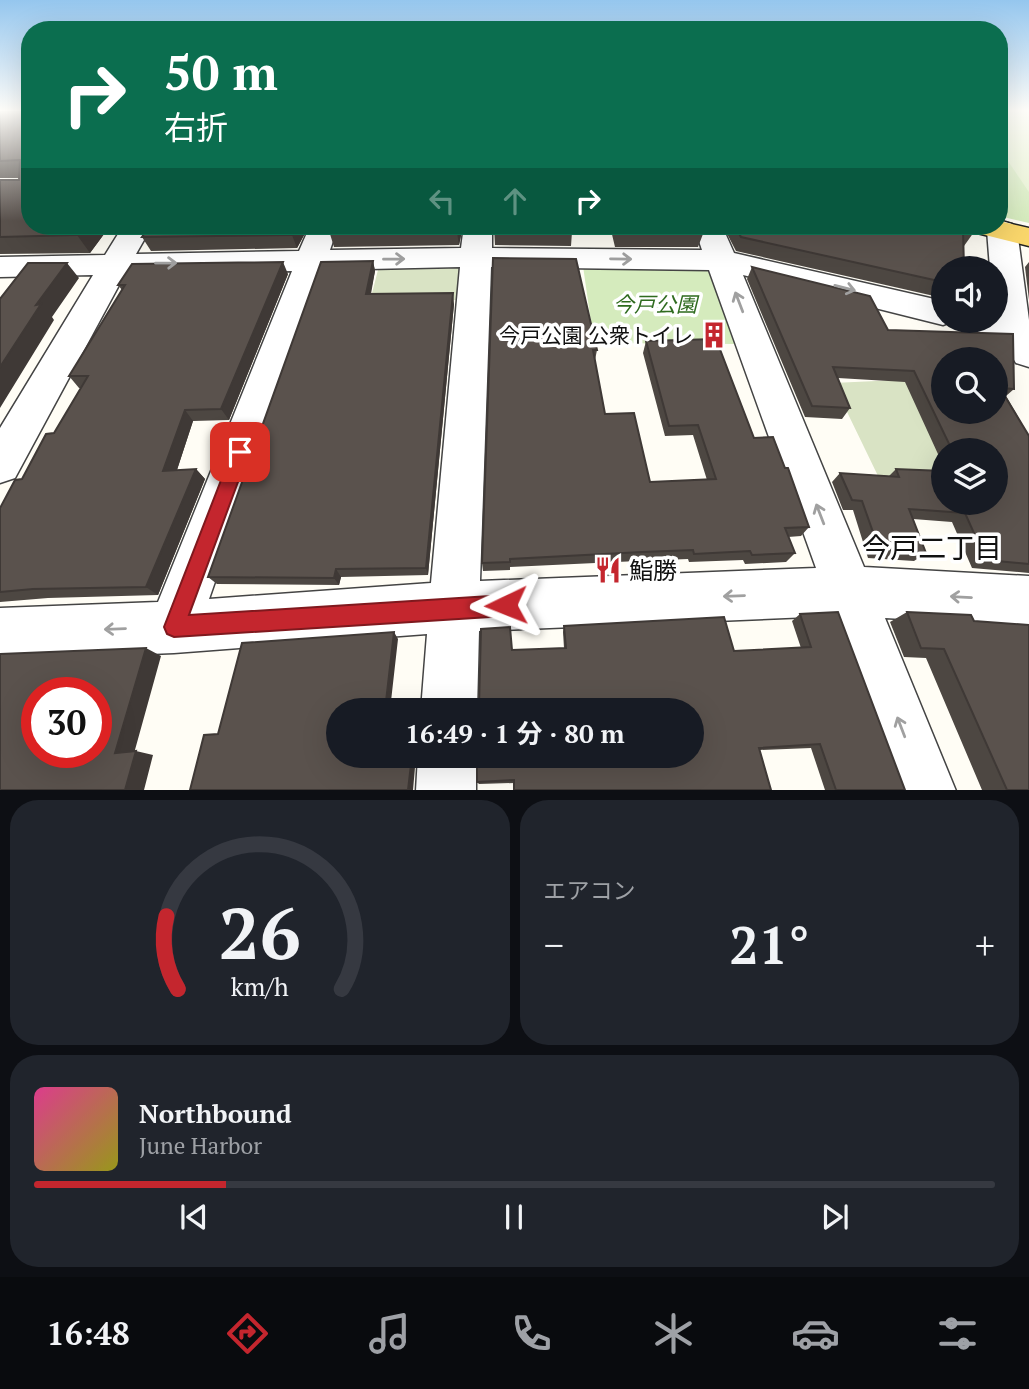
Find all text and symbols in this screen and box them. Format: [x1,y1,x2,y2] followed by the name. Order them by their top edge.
[164,39,278,104] text: 50 m
[49,49,140,140] icon: right
[164,106,228,148] text: 右折
[423,182,461,220] icon: left
[496,182,534,220] icon: ahead
[569,182,607,220] icon: right
[382,252,405,266] one-way arrow
[609,252,632,266] one-way arrow
[154,256,177,269] one-way arrow
[931,256,1008,515] map controls
[931,256,1008,333] button: sound
[833,282,856,295] one-way arrow
[613,290,700,318] park label: 今戸公園
[731,291,744,313] one-way arrow
[699,320,729,350] building icon: 今戸公園 公衆トイレ
[499,321,693,349] place label: 今戸公園 公衆トイレ
[931,347,1008,424] button: search
[210,422,270,482] pin
[221,433,259,471] icon: arrive
[931,438,1008,515] button: layers
[812,504,825,526] one-way arrow
[862,529,1002,566] district label: 今戸二丁目
[629,554,677,586] place label: 鮨勝
[593,555,623,585] restaurant icon: 鮨勝
[469,568,543,642] position arrow
[722,589,745,602] one-way arrow
[950,591,973,604] one-way arrow
[104,623,127,636] one-way arrow
[21,677,112,768] speed limit sign: 30
[405,716,625,750] text: 16:49 · 1 分 · 80 m
[894,716,906,738] one-way arrow
[544,875,636,906] text: エアコン
[219,883,301,980] text: 26
[729,910,809,979] text: 21°
[544,920,564,970] text: −
[975,920,995,970] text: +
[231,969,289,1002] text: km/h
[139,1096,292,1130] text: Northbound
[139,1130,262,1161] text: June Harbor
[175,1198,213,1236] icon: previous
[495,1198,533,1236] icon: pause
[816,1198,854,1236] icon: next
[223,1309,272,1358] icon: directions
[365,1309,414,1358] icon: music
[507,1309,556,1358] icon: phone
[649,1309,698,1358] icon: climate
[791,1309,840,1358] icon: car
[933,1309,982,1358] icon: filters
[47,1312,130,1354] text: 16:48

